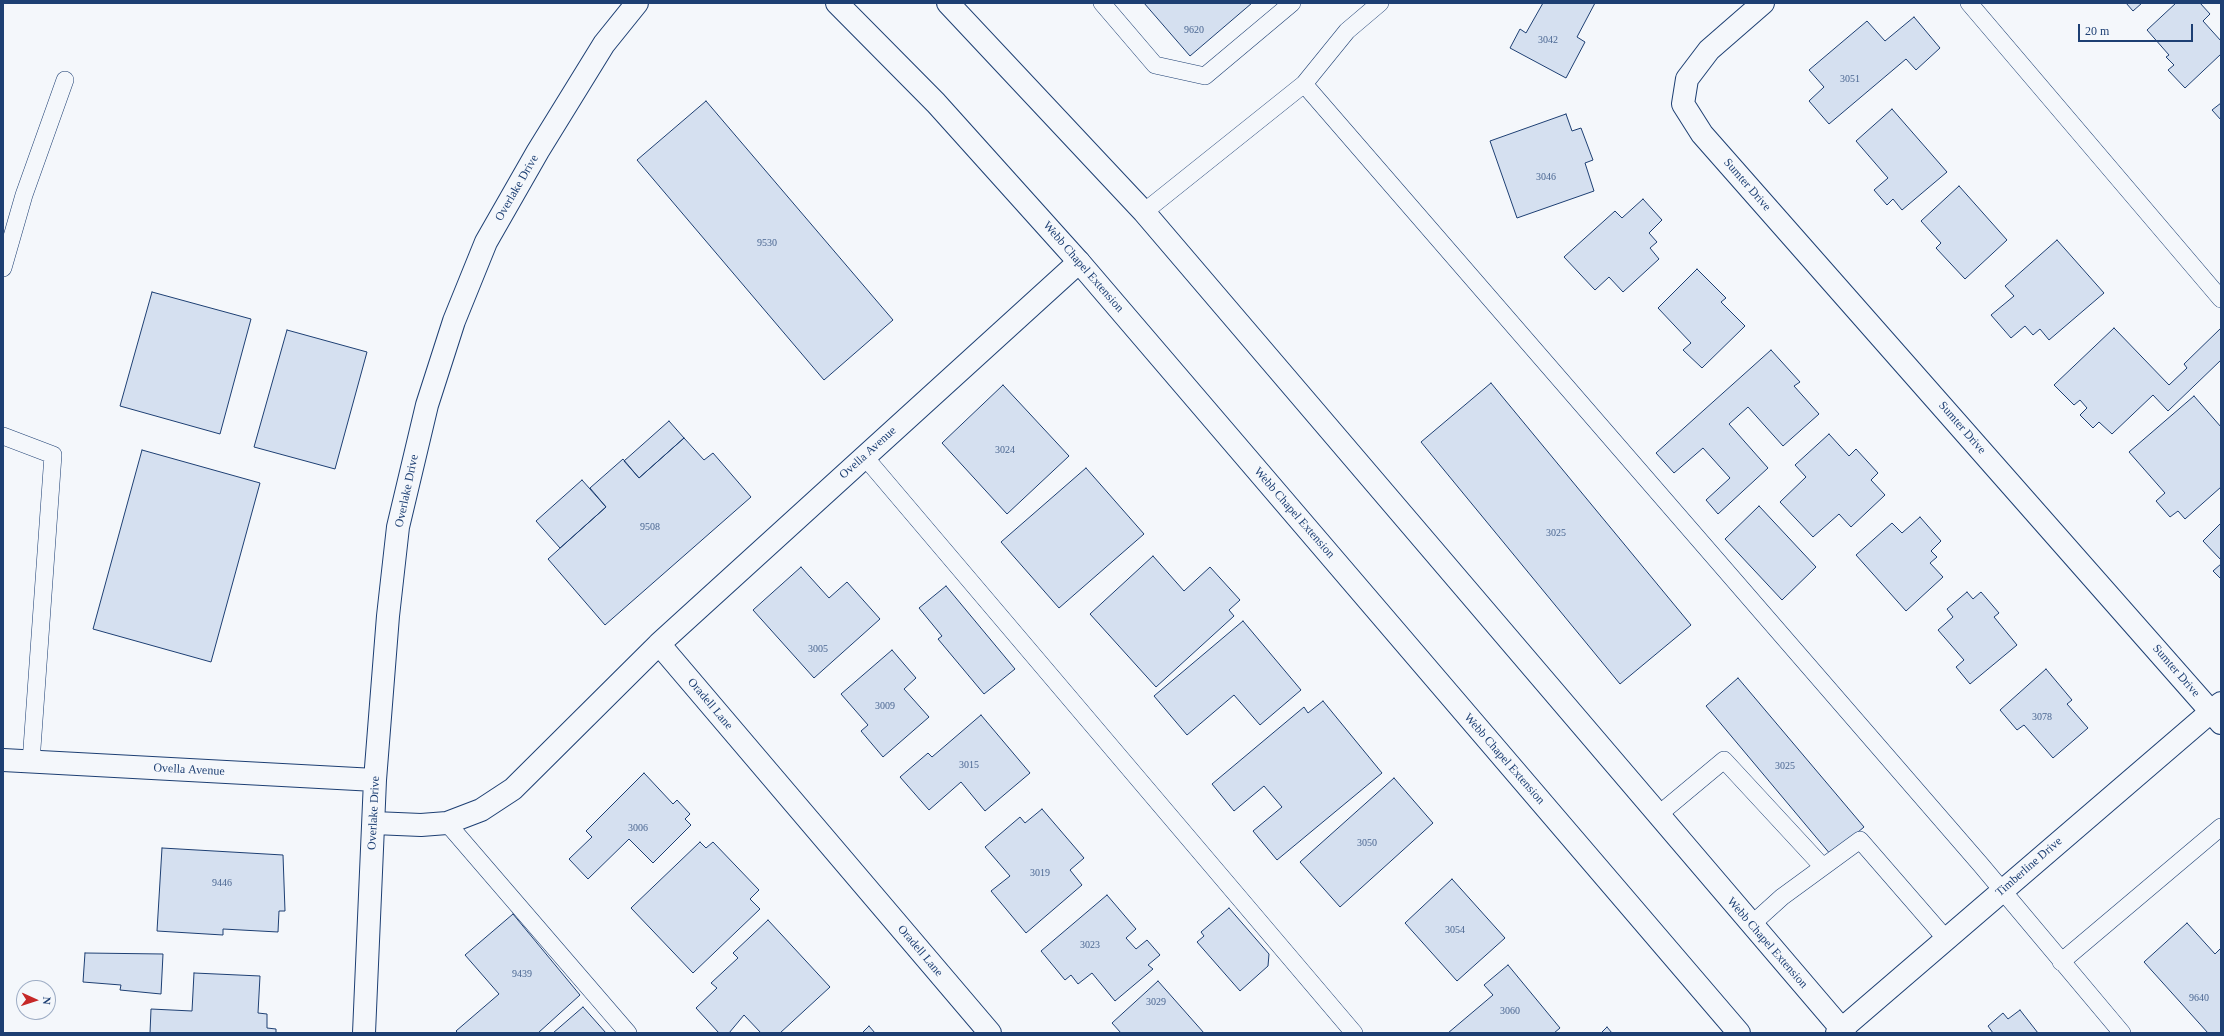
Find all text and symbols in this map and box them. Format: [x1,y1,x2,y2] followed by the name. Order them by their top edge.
[2080,16,2195,42] scale bar
[1184,24,1204,36] house number: 9620
[2085,24,2109,38] text: 20 m
[1538,34,1558,46] house number: 3042
[1840,73,1860,85] house number: 3051
[492,152,542,224] street label: Overlake Drive
[1720,156,1774,214] street label: Sumter Drive
[1536,171,1556,183] house number: 3046
[1040,219,1126,315] street label: Webb Chapel Extension
[757,237,777,249] house number: 9530
[1935,399,1989,457] street label: Sumter Drive
[837,424,899,482] street label: Ovella Avenue
[995,444,1015,456] house number: 3024
[392,453,422,529] street label: Overlake Drive
[1251,465,1337,561] street label: Webb Chapel Extension
[640,521,660,533] house number: 9508
[1546,527,1566,539] house number: 3025
[2149,642,2203,700] street label: Sumter Drive
[808,643,828,655] house number: 3005
[684,675,736,733] street label: Oradell Lane
[875,700,895,712] house number: 3009
[1461,711,1547,807] street label: Webb Chapel Extension
[2032,711,2052,723] house number: 3078
[959,759,979,771] house number: 3015
[1775,760,1795,772] house number: 3025
[153,761,225,779] street label: Ovella Avenue
[365,776,383,850] street label: Overlake Drive
[628,822,648,834] house number: 3006
[1993,834,2065,900] street label: Timberline Drive
[1357,837,1377,849] house number: 3050
[1030,867,1050,879] house number: 3019
[212,877,232,889] house number: 9446
[1724,895,1810,991] street label: Webb Chapel Extension
[894,922,946,980] street label: Oradell Lane
[1445,924,1465,936] house number: 3054
[1080,939,1100,951] house number: 3023
[512,968,532,980] house number: 9439
[16,980,56,1020] north arrow
[2189,992,2209,1004] house number: 9640
[41,996,53,1005] text: N
[1146,996,1166,1008] house number: 3029
[1500,1005,1520,1017] house number: 3060

